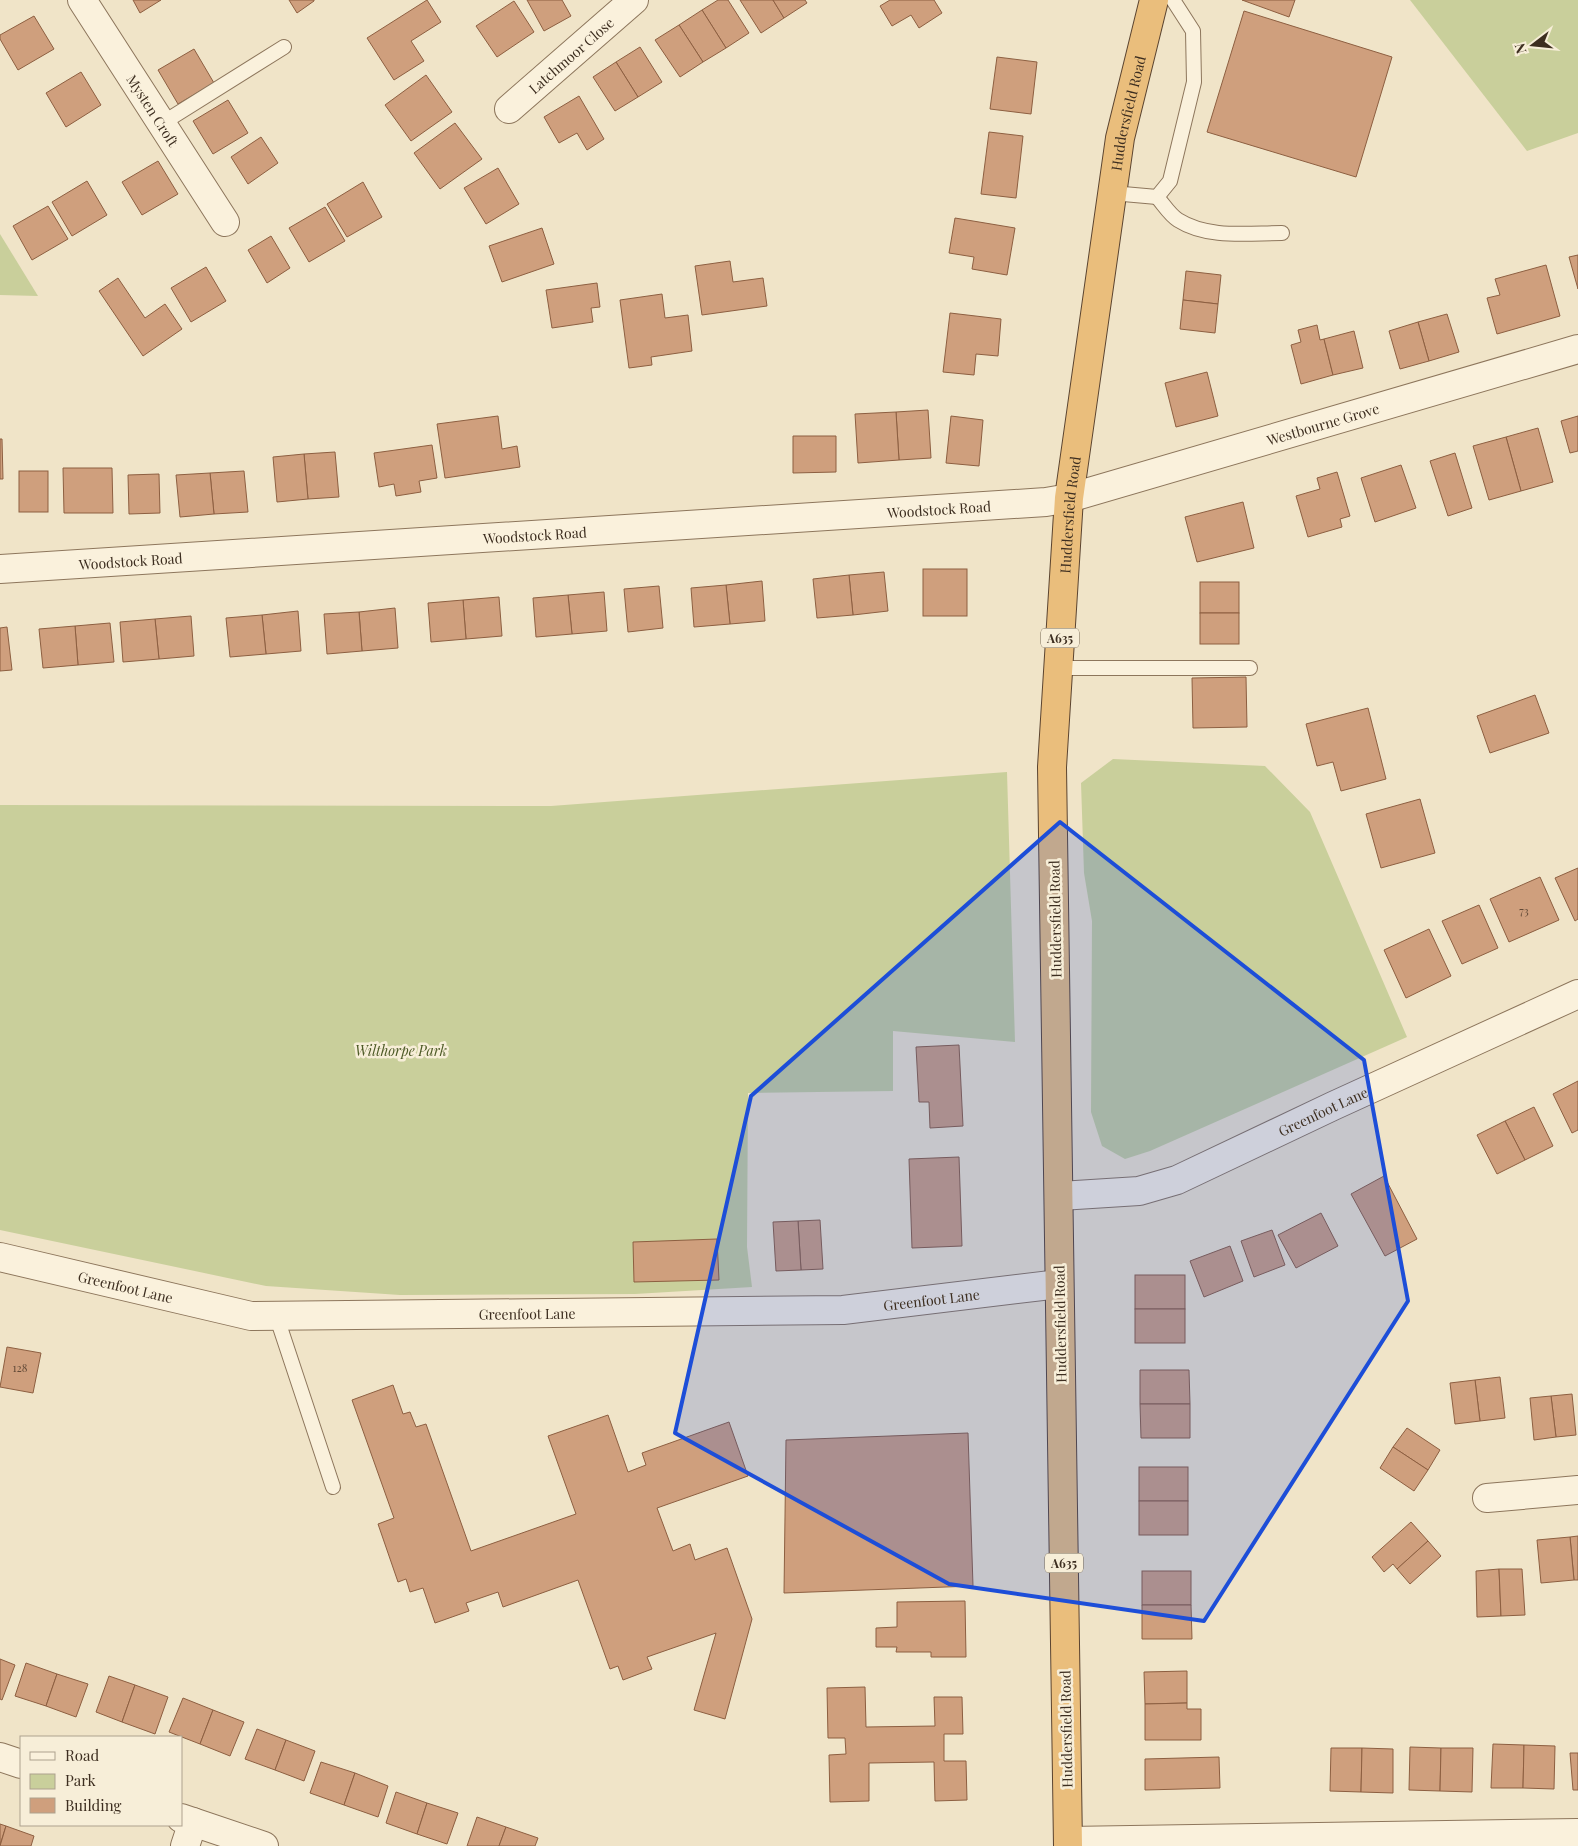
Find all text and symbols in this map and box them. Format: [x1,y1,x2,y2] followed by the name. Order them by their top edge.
[524,13,617,97] street label: Latchmoor Close
[1508,20,1558,70] north arrow
[1509,41,1531,56] text: N
[1106,54,1149,172] street label: Huddersfield Road
[123,70,184,151] street label: Mysten Croft
[1263,398,1381,449] street label: Westbourne Grove
[1055,455,1084,574] street label: Huddersfield Road
[886,496,992,522] street label: Woodstock Road
[481,522,587,548] street label: Woodstock Road
[77,548,183,573] street label: Woodstock Road
[1041,628,1079,648] road number: A635
[1044,860,1066,978] street label: Huddersfield Road
[1519,903,1529,918] house number: 73
[355,1041,447,1060] park label: Wilthorpe Park
[1275,1082,1371,1140] street label: Greenfoot Lane
[1049,1265,1071,1383] street label: Huddersfield Road
[76,1266,175,1307] street label: Greenfoot Lane
[882,1284,981,1315] street label: Greenfoot Lane
[479,1303,576,1323] street label: Greenfoot Lane
[12,1360,28,1375] house number: 128
[1045,1554,1083,1572] road number: A635
[1055,1670,1077,1788] street label: Huddersfield Road
[20,1736,182,1826] legend
[65,1745,99,1765] text: Road
[65,1770,97,1790] text: Park
[65,1795,122,1815] text: Building

